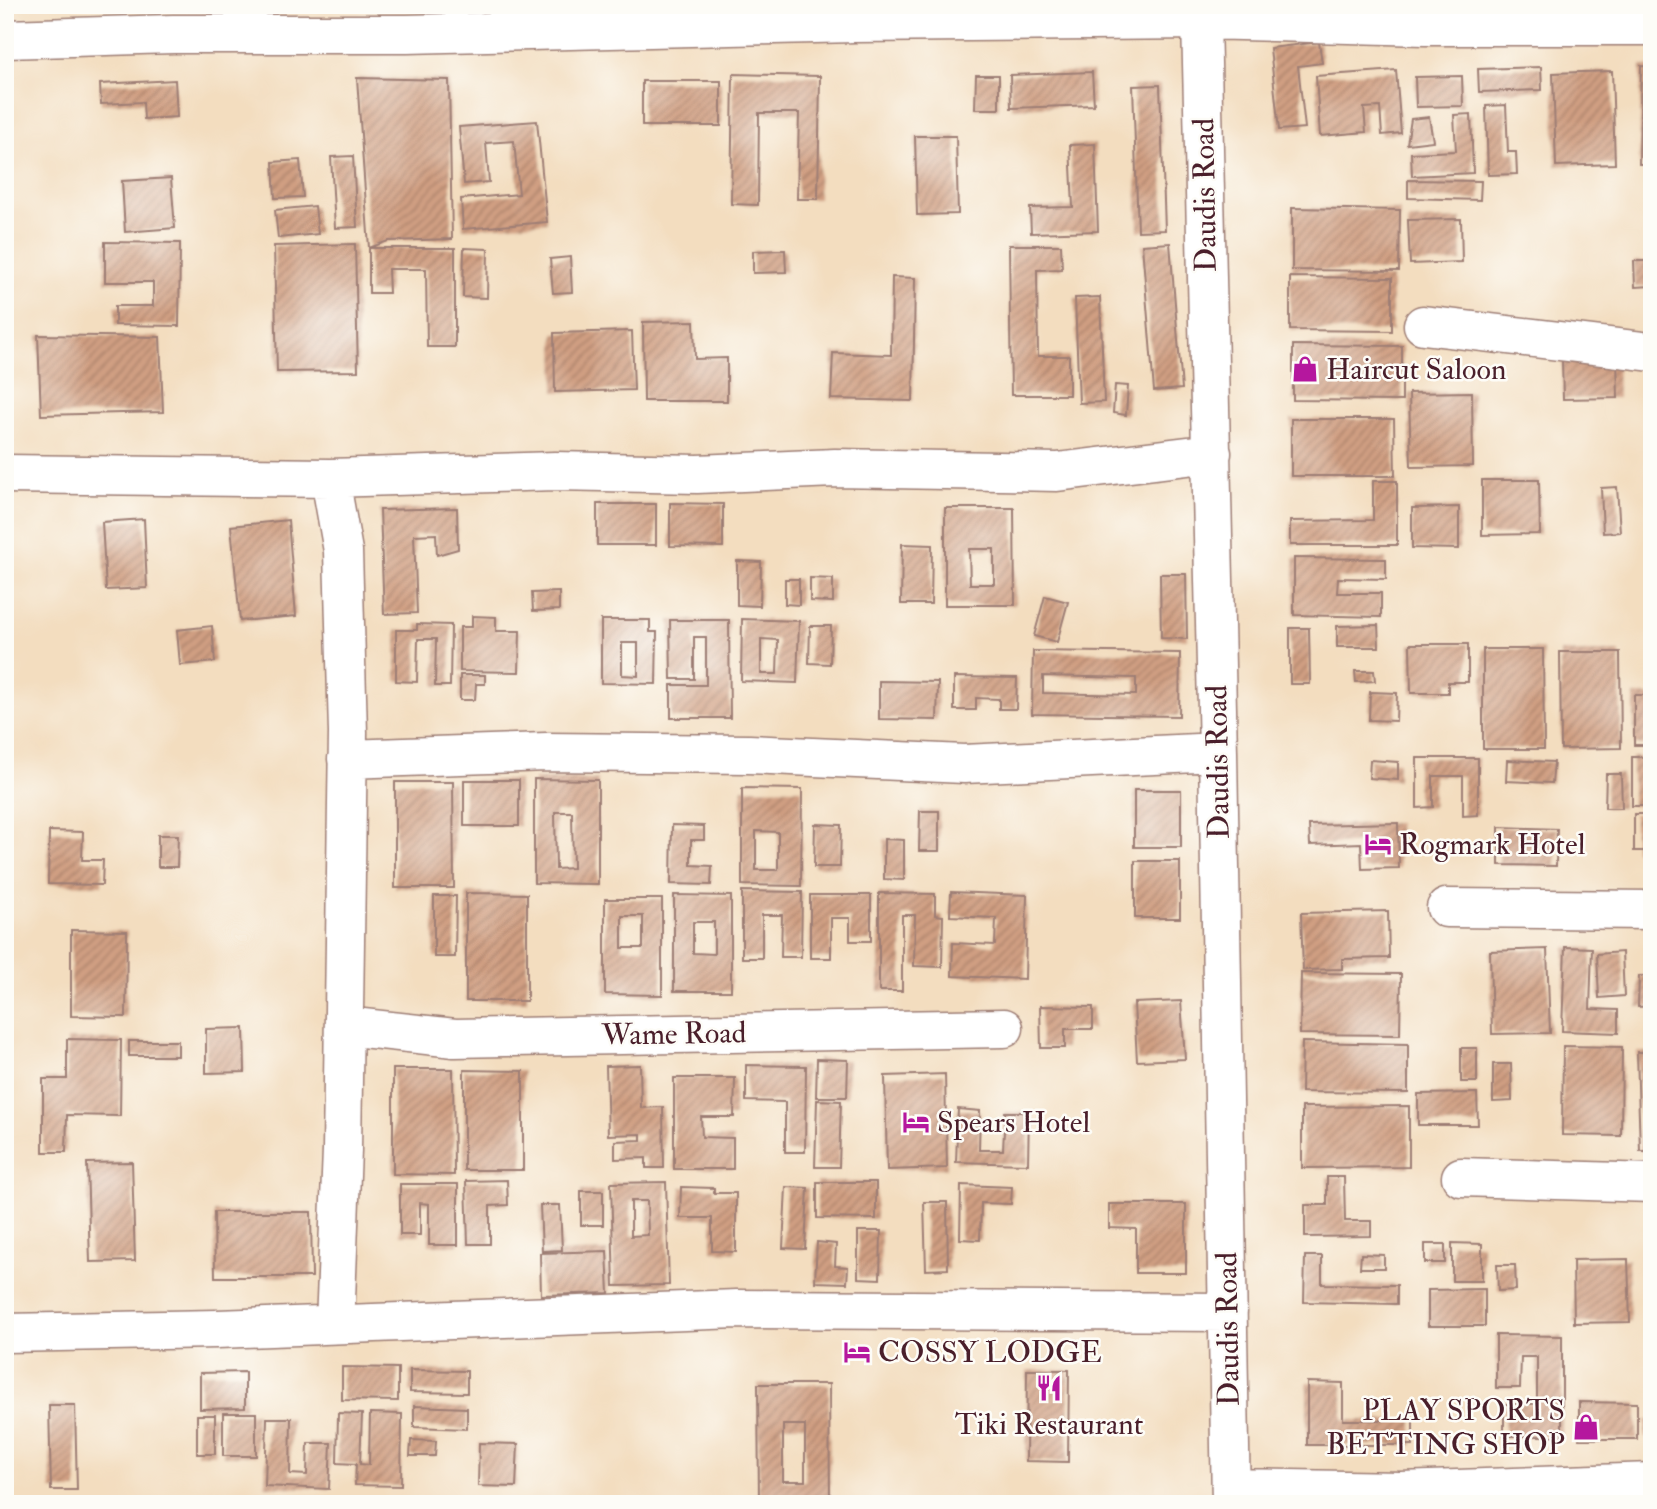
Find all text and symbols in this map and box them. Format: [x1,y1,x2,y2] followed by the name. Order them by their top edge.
[1185,117,1225,272] street label: Daudis Road
[1326,351,1506,388] place label: Haircut Saloon
[1290,354,1320,384] shop icon: Haircut Saloon
[1198,684,1238,839] street label: Daudis Road
[1399,826,1586,863] place label: Rogmark Hotel
[1363,829,1393,859] hotel icon: Rogmark Hotel
[600,1014,747,1054] street label: Wame Road
[937,1104,1090,1141] place label: Spears Hotel
[901,1107,931,1137] hotel icon: Spears Hotel
[1208,1251,1248,1406] street label: Daudis Road
[878,1334,1102,1371] place label: COSSY LODGE
[842,1337,872,1367] hotel icon: COSSY LODGE
[1034,1373,1064,1403] restaurant icon: Tiki Restaurant
[1326,1392,1565,1463] place label: PLAY SPORTS BETTING SHOP
[955,1406,1144,1443] place label: Tiki Restaurant
[1571,1412,1601,1442] shop icon: PLAY SPORTS BETTING SHOP

